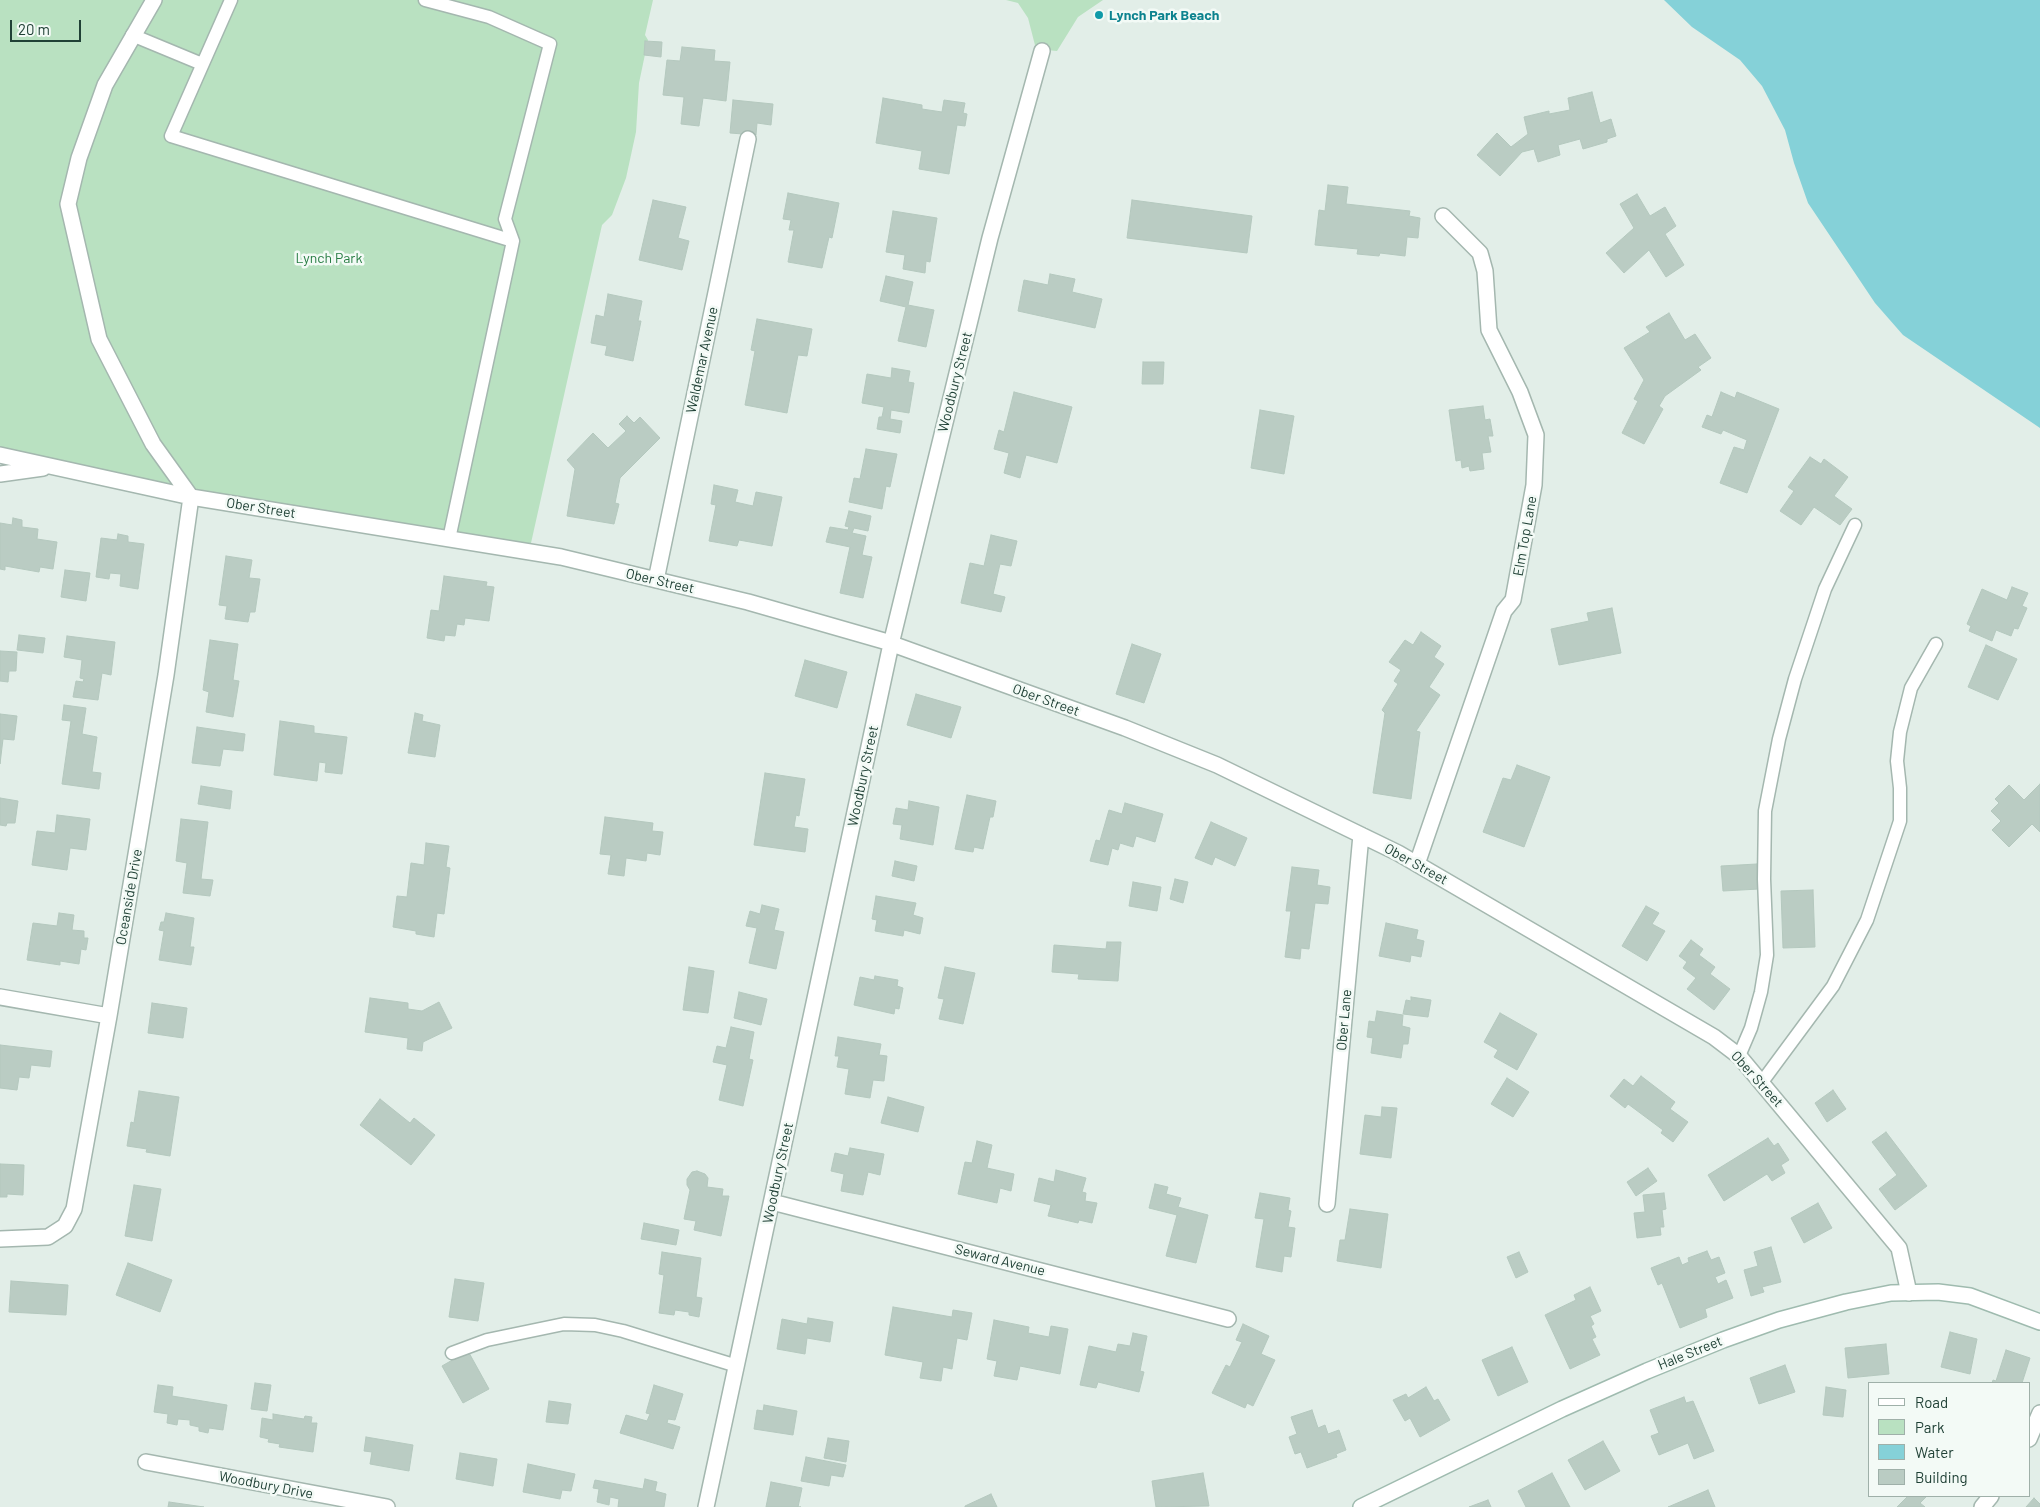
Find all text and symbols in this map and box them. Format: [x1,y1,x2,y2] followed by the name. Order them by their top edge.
[1109,7,1219,23] place label: Lynch Park Beach
[1093,9,1105,21] marker: Lynch Park Beach
[12,10,84,42] scale bar
[18,20,50,38] text: 20 m
[296,250,362,266] park label: Lynch Park
[683,305,721,415] street label: Waldemar Avenue
[934,330,976,434] street label: Woodbury Street
[225,494,297,522] street label: Ober Street
[1510,495,1540,577] street label: Elm Top Lane
[624,565,696,597] street label: Ober Street
[1010,680,1082,720] street label: Ober Street
[844,724,882,828] street label: Woodbury Street
[1381,840,1451,888] street label: Ober Street
[112,848,146,946] street label: Oceanside Drive
[1333,989,1355,1051] street label: Ober Lane
[1727,1047,1787,1111] street label: Ober Street
[759,1121,797,1225] street label: Woodbury Street
[953,1241,1047,1279] street label: Seward Avenue
[1655,1332,1725,1374] street label: Hale Street
[1868,1382,2030,1497] legend
[1915,1393,1948,1411] text: Road
[1915,1418,1944,1436] text: Park
[1915,1443,1954,1461] text: Water
[217,1468,315,1502] street label: Woodbury Drive
[1915,1468,1968,1486] text: Building

